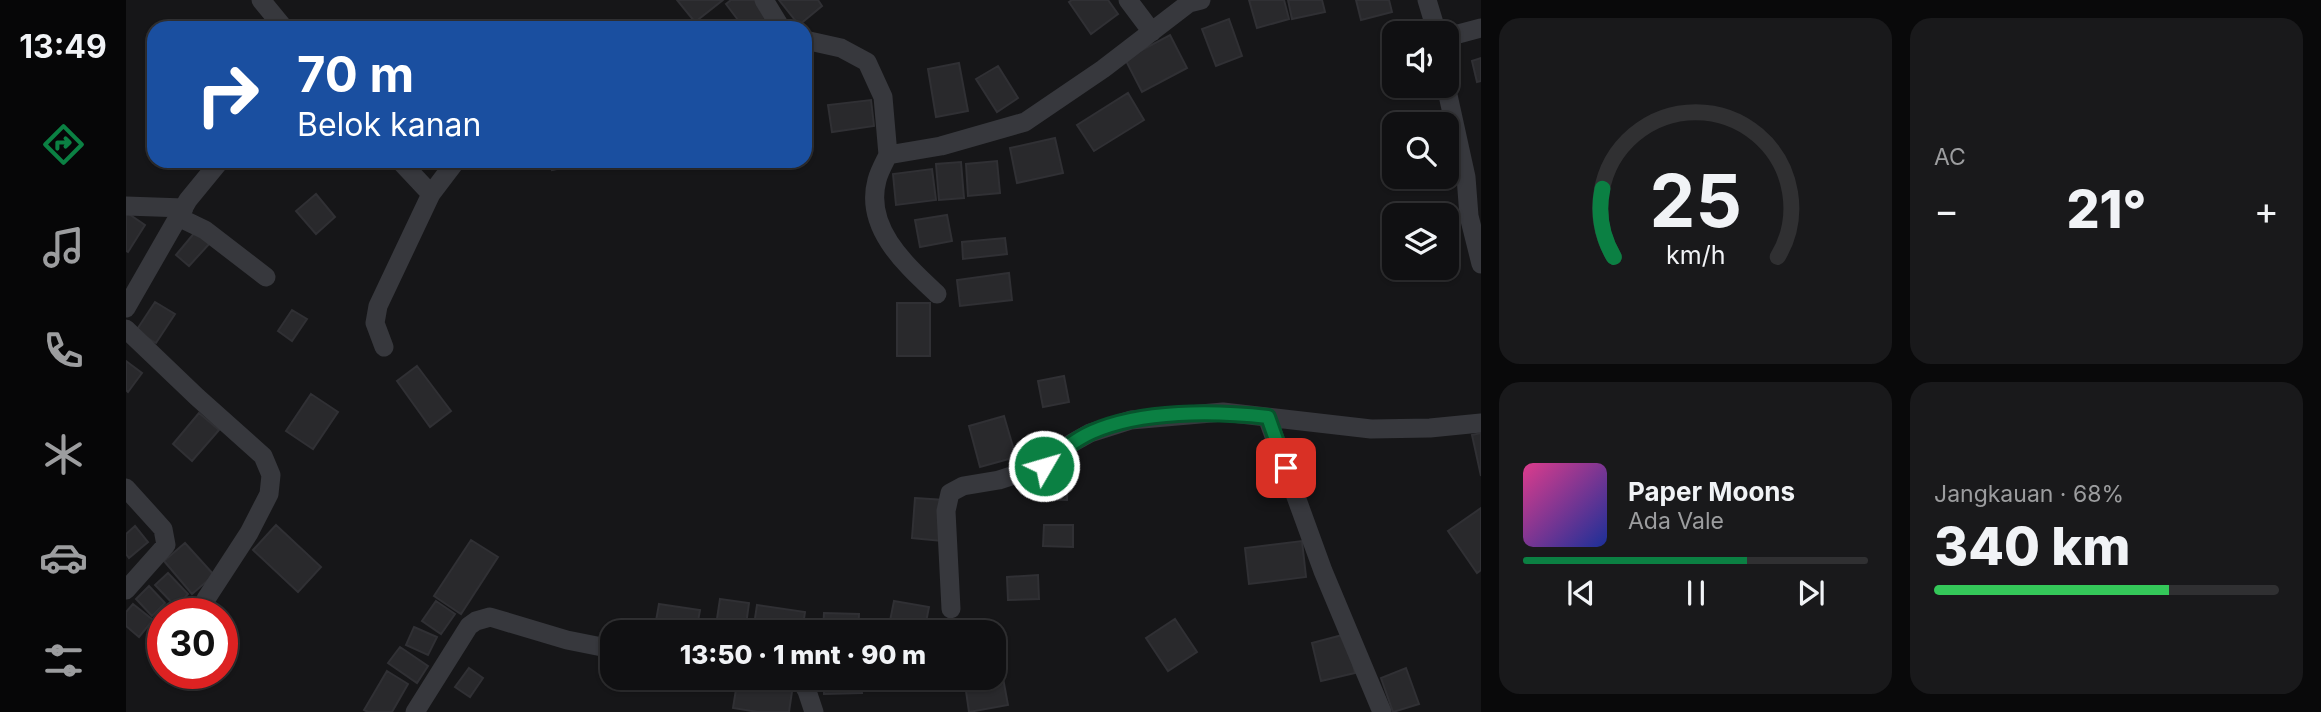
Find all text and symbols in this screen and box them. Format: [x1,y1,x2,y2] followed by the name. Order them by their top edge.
[1382,21,1459,280] map controls
[1382,21,1459,98] button: sound
[19,27,107,66] text: 13:49
[297,45,414,104] text: 70 m
[182,49,273,140] icon: right
[297,105,481,144] text: Belok kanan
[1382,112,1459,189] button: search
[39,120,88,169] icon: directions
[1934,143,1966,171] text: AC
[1649,156,1742,245] text: 25
[2066,178,2147,241] text: 21°
[1934,187,1959,233] text: −
[2254,187,2279,233] text: +
[1382,203,1459,280] button: layers
[39,223,88,272] icon: music
[1666,240,1725,270] text: km/h
[39,326,88,375] icon: phone
[1007,429,1081,503] position arrow
[39,430,88,479] icon: climate
[1256,438,1316,498] pin
[1267,449,1305,487] icon: arrive
[1628,476,1795,507] text: Paper Moons
[1934,480,2124,508] text: Jangkauan · 68%
[1628,507,1724,535] text: Ada Vale
[1934,515,2130,578] text: 340 km
[39,533,88,582] icon: car
[1562,574,1600,612] icon: previous
[1677,574,1715,612] icon: pause
[1792,574,1830,612] icon: next
[147,598,238,689] speed limit sign: 30
[39,636,88,685] icon: filters
[680,639,926,670] text: 13:50 · 1 mnt · 90 m

